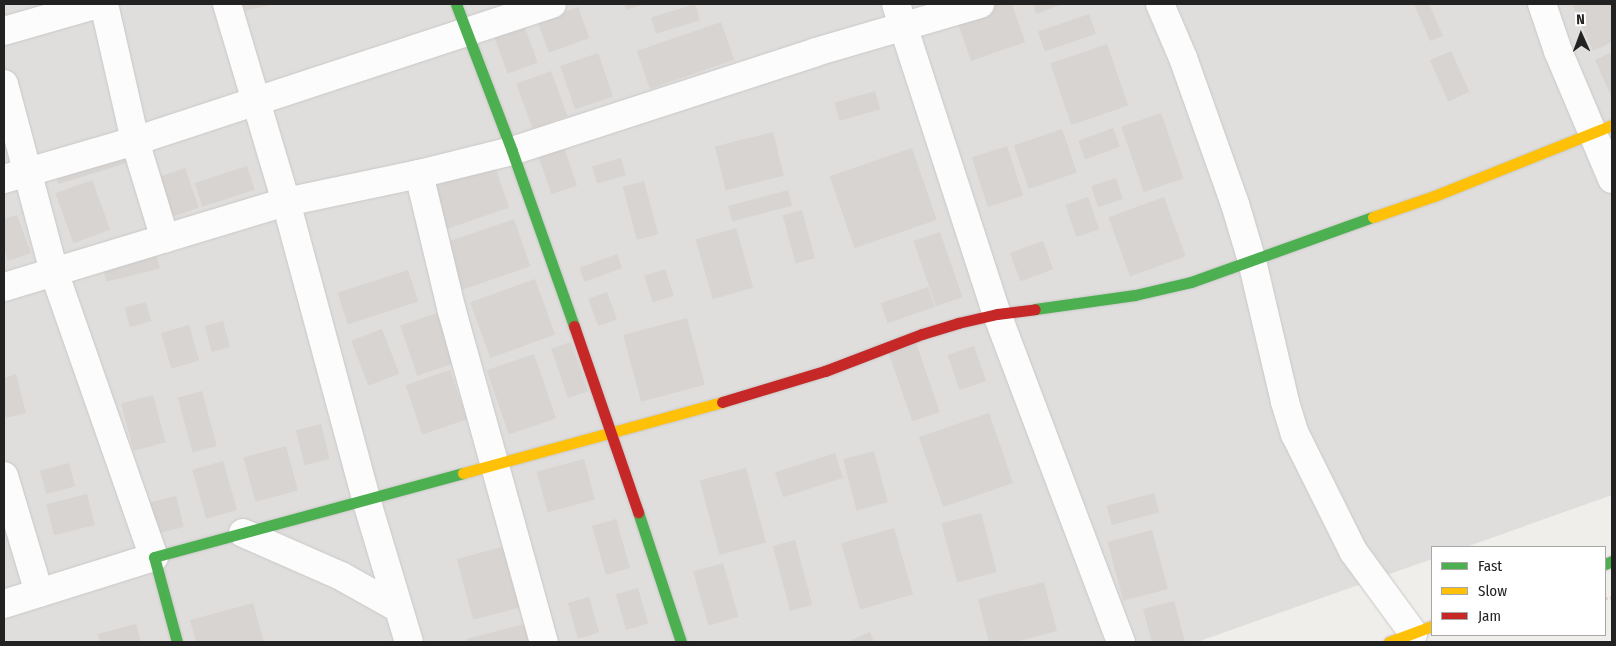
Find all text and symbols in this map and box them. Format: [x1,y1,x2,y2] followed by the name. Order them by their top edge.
[1556,10,1606,60] north arrow
[1576,11,1585,28] text: N
[1431,546,1606,636] legend
[1478,557,1502,575] text: Fast
[1478,582,1507,600] text: Slow
[1478,607,1501,625] text: Jam

